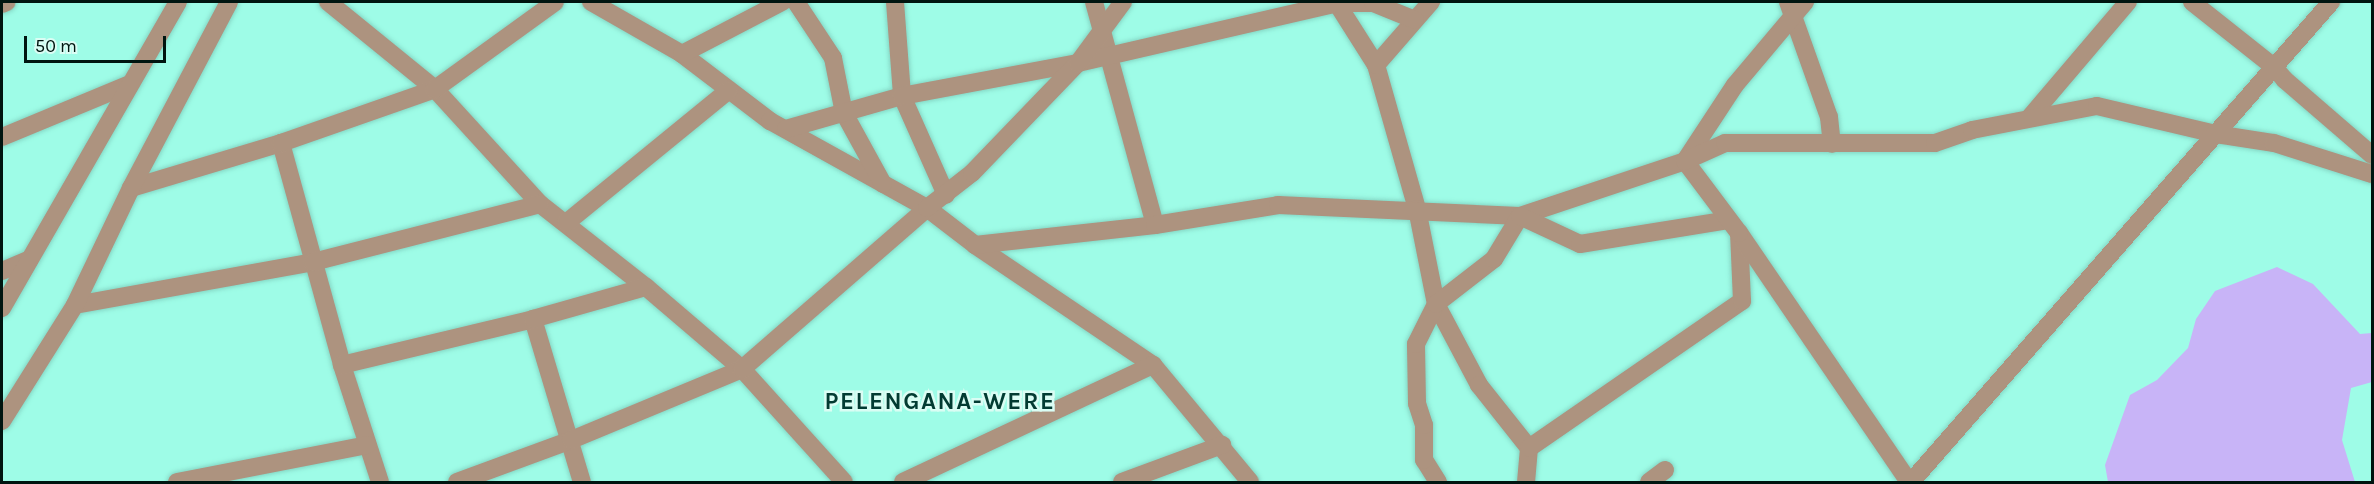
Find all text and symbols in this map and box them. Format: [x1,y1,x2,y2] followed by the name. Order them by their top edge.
[27,24,170,62] scale bar
[35,35,77,57] text: 50 m
[825,388,1055,416] district label: PELENGANA-WERE

